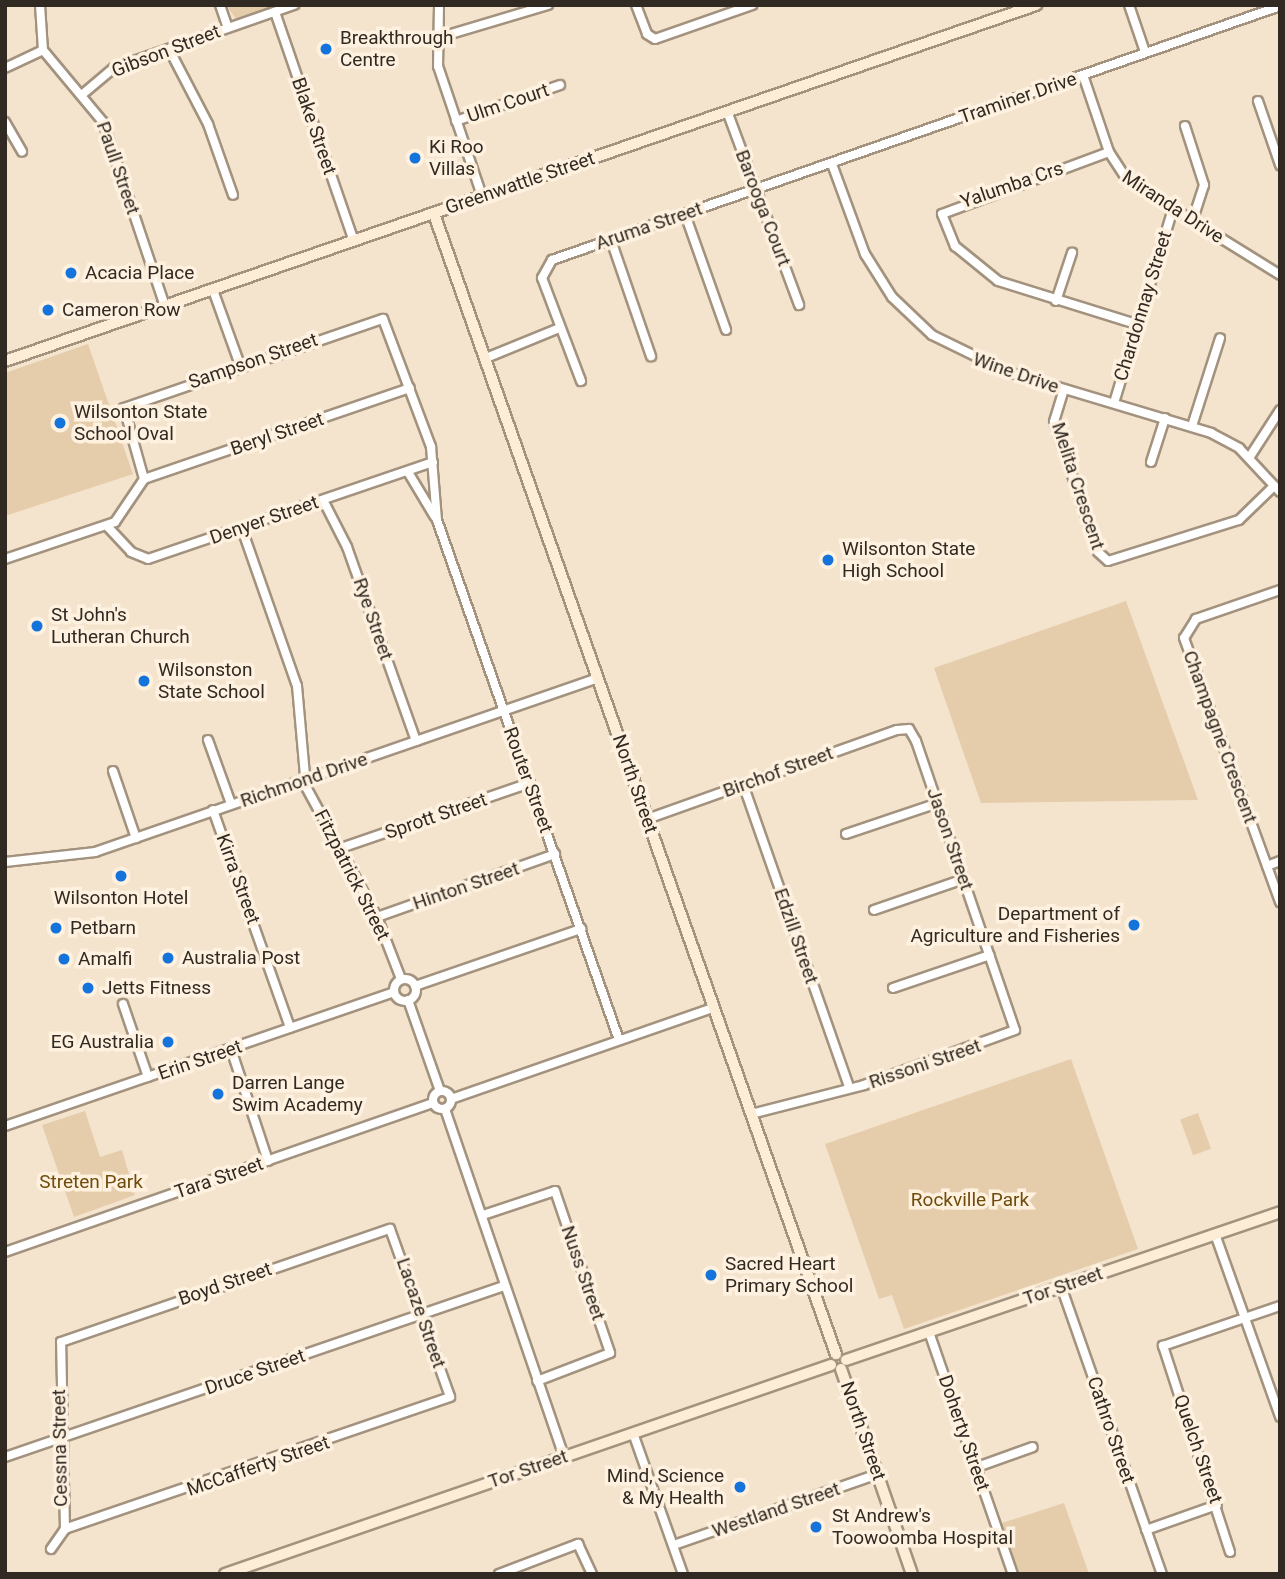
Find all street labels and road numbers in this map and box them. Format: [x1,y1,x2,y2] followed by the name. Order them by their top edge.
[109,20,223,82] street label: Gibson Street
[956,67,1080,129] street label: Traminer Drive
[287,74,341,178] street label: Blake Street
[464,78,552,128] street label: Ulm Court
[91,119,145,217] street label: Paull Street
[442,147,598,219] street label: Greenwattle Street
[730,147,796,269] street label: Barooga Court
[958,157,1066,213] street label: Yalumba Crs
[1118,166,1228,248] street label: Miranda Drive
[593,197,705,255] street label: Aruma Street
[1109,228,1177,384] street label: Chardonnay Street
[186,328,320,394] street label: Sampson Street
[970,348,1062,398] street label: Wine Drive
[227,407,327,461] street label: Beryl Street
[1047,420,1109,552] street label: Melita Crescent
[207,491,321,549] street label: Denyer Street
[348,575,398,663] street label: Rye Street
[1178,648,1262,826] street label: Champagne Crescent
[498,724,558,836] street label: Router Street
[607,732,663,836] street label: North Street
[720,742,836,802] street label: Birchof Street
[237,748,371,812] street label: Richmond Drive
[922,785,978,893] street label: Jason Street
[382,788,490,844] street label: Sprott Street
[309,806,395,944] street label: Fitzpatrick Street
[211,831,265,927] street label: Kirra Street
[410,857,522,915] street label: Hinton Street
[769,885,823,987] street label: Edzill Street
[866,1034,984,1094] street label: Rissoni Street
[155,1035,245,1085] street label: Erin Street
[172,1152,266,1204] street label: Tara Street
[556,1223,610,1323] street label: Nuss Street
[391,1255,451,1371] street label: Lacaze Street
[175,1257,275,1311] street label: Boyd Street
[1020,1262,1106,1310] street label: Tor Street
[202,1344,308,1400] street label: Druce Street
[934,1372,994,1494] street label: Doherty Street
[1082,1374,1140,1486] street label: Cathro Street
[835,1379,891,1483] street label: North Street
[48,1389,72,1507] street label: Cessna Street
[1169,1392,1227,1506] street label: Quelch Street
[184,1431,332,1501] street label: McCafferty Street
[485,1445,571,1493] street label: Tor Street
[709,1477,843,1543] street label: Westland Street

